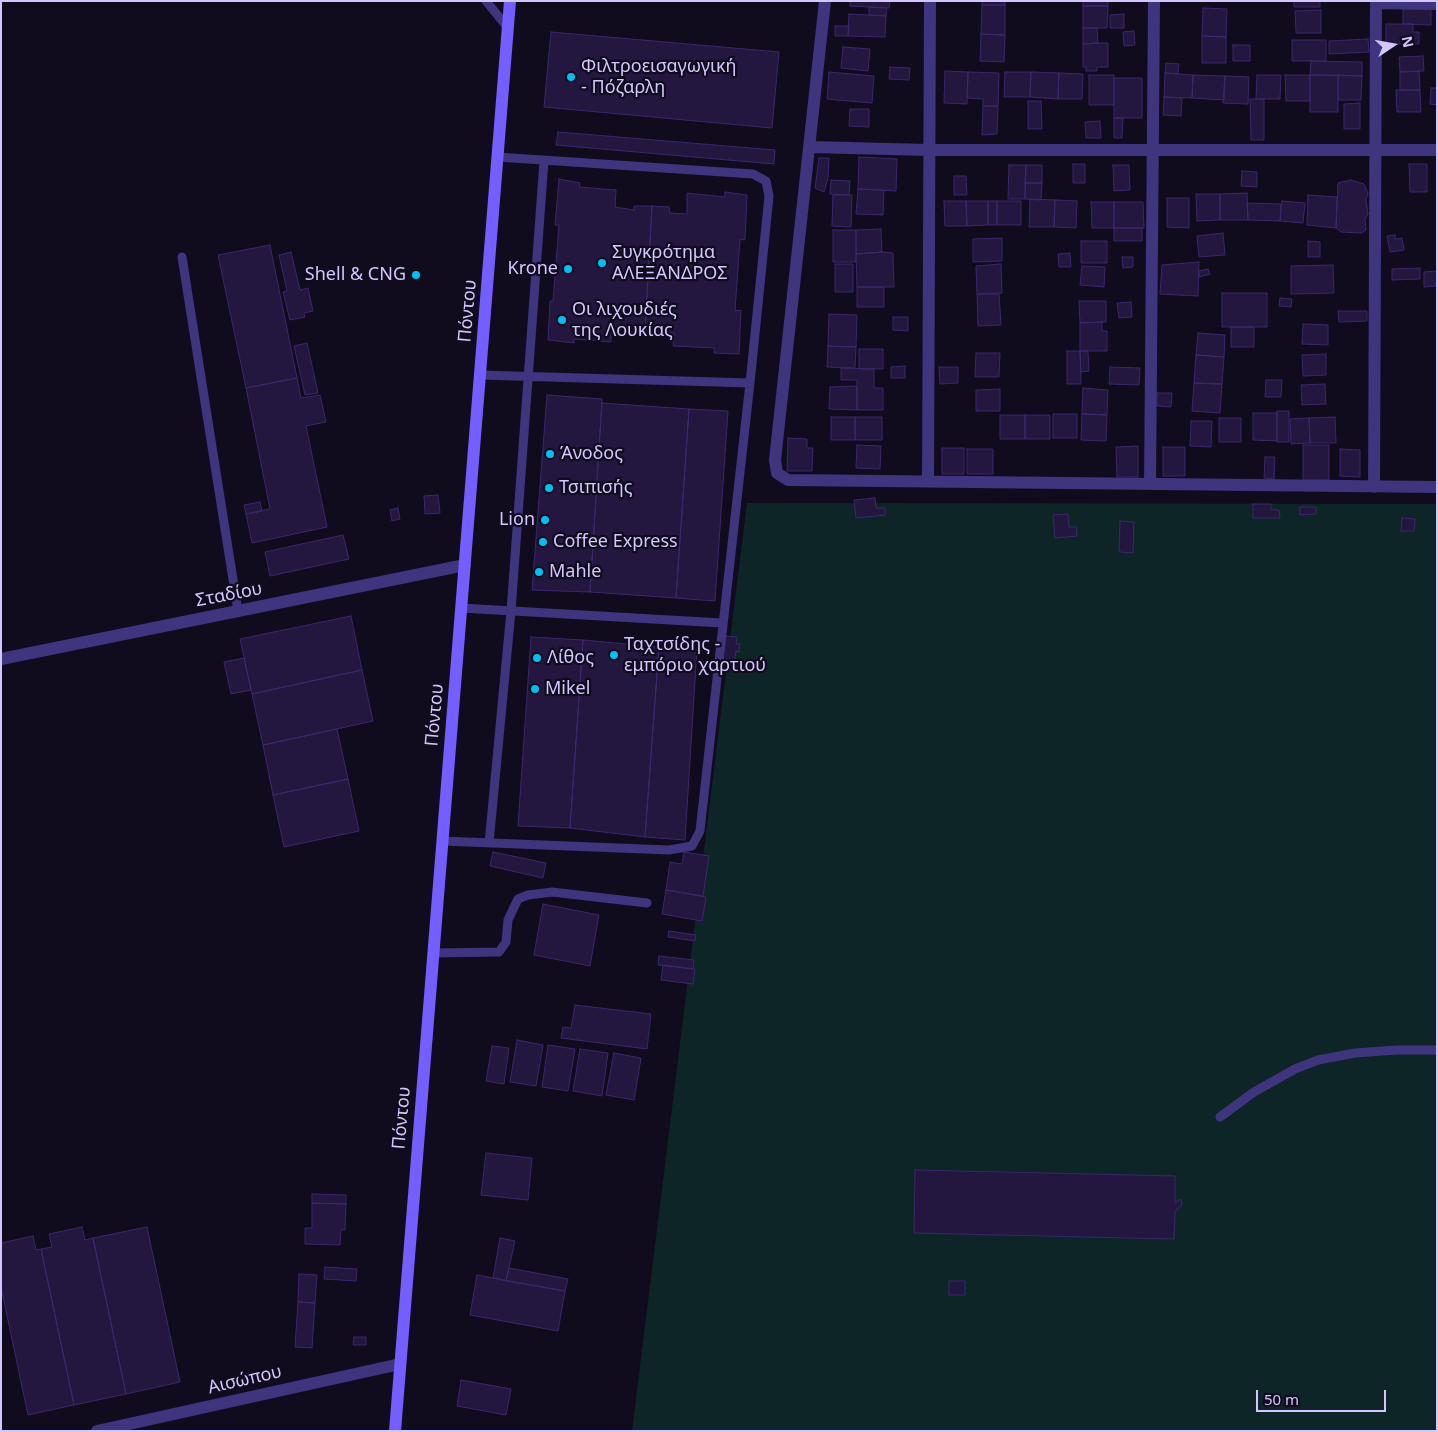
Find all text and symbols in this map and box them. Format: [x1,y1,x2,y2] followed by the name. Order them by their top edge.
[1368,20,1418,70] north arrow
[1398,34,1419,49] text: N
[581,56,736,98] place label: Φιλτροεισαγωγική - Πόζαρλη
[565,71,577,83] marker: Φιλτροεισαγωγική - Πόζαρλη
[612,242,727,284] place label: Συγκρότημα ΑΛΕΞΑΝΔΡΟΣ
[596,257,608,269] marker: Συγκρότημα ΑΛΕΞΑΝΔΡΟΣ
[508,258,558,280] place label: Krone
[562,263,574,275] marker: Krone
[305,264,406,286] place label: Shell & CNG
[410,269,422,281] marker: Shell & CNG
[454,279,482,343] street label: Πόντου
[572,299,677,342] place label: Οι λιχουδιές της Λουκίας
[556,314,568,326] marker: Οι λιχουδιές της Λουκίας
[560,443,623,465] place label: Άνοδος
[544,448,556,460] marker: Άνοδος
[559,477,633,499] place label: Τσιπισής
[543,482,555,494] marker: Τσιπισής
[499,509,535,531] place label: Lion
[539,514,551,526] marker: Lion
[553,531,678,553] place label: Coffee Express
[537,536,549,548] marker: Coffee Express
[549,561,601,583] place label: Mahle
[533,566,545,578] marker: Mahle
[194,578,264,612] street label: Σταδίου
[624,634,766,676] place label: Ταχτσίδης - εμπόριο χαρτιού
[547,647,594,669] place label: Λίθος
[608,649,620,661] marker: Ταχτσίδης - εμπόριο χαρτιού
[531,652,543,664] marker: Λίθος
[545,678,590,700] place label: Mikel
[421,683,449,747] street label: Πόντου
[529,683,541,695] marker: Mikel
[388,1086,416,1150] street label: Πόντου
[206,1361,284,1399] street label: Αισώπου
[1258,1380,1388,1412] scale bar
[1264,1389,1299,1409] text: 50 m

